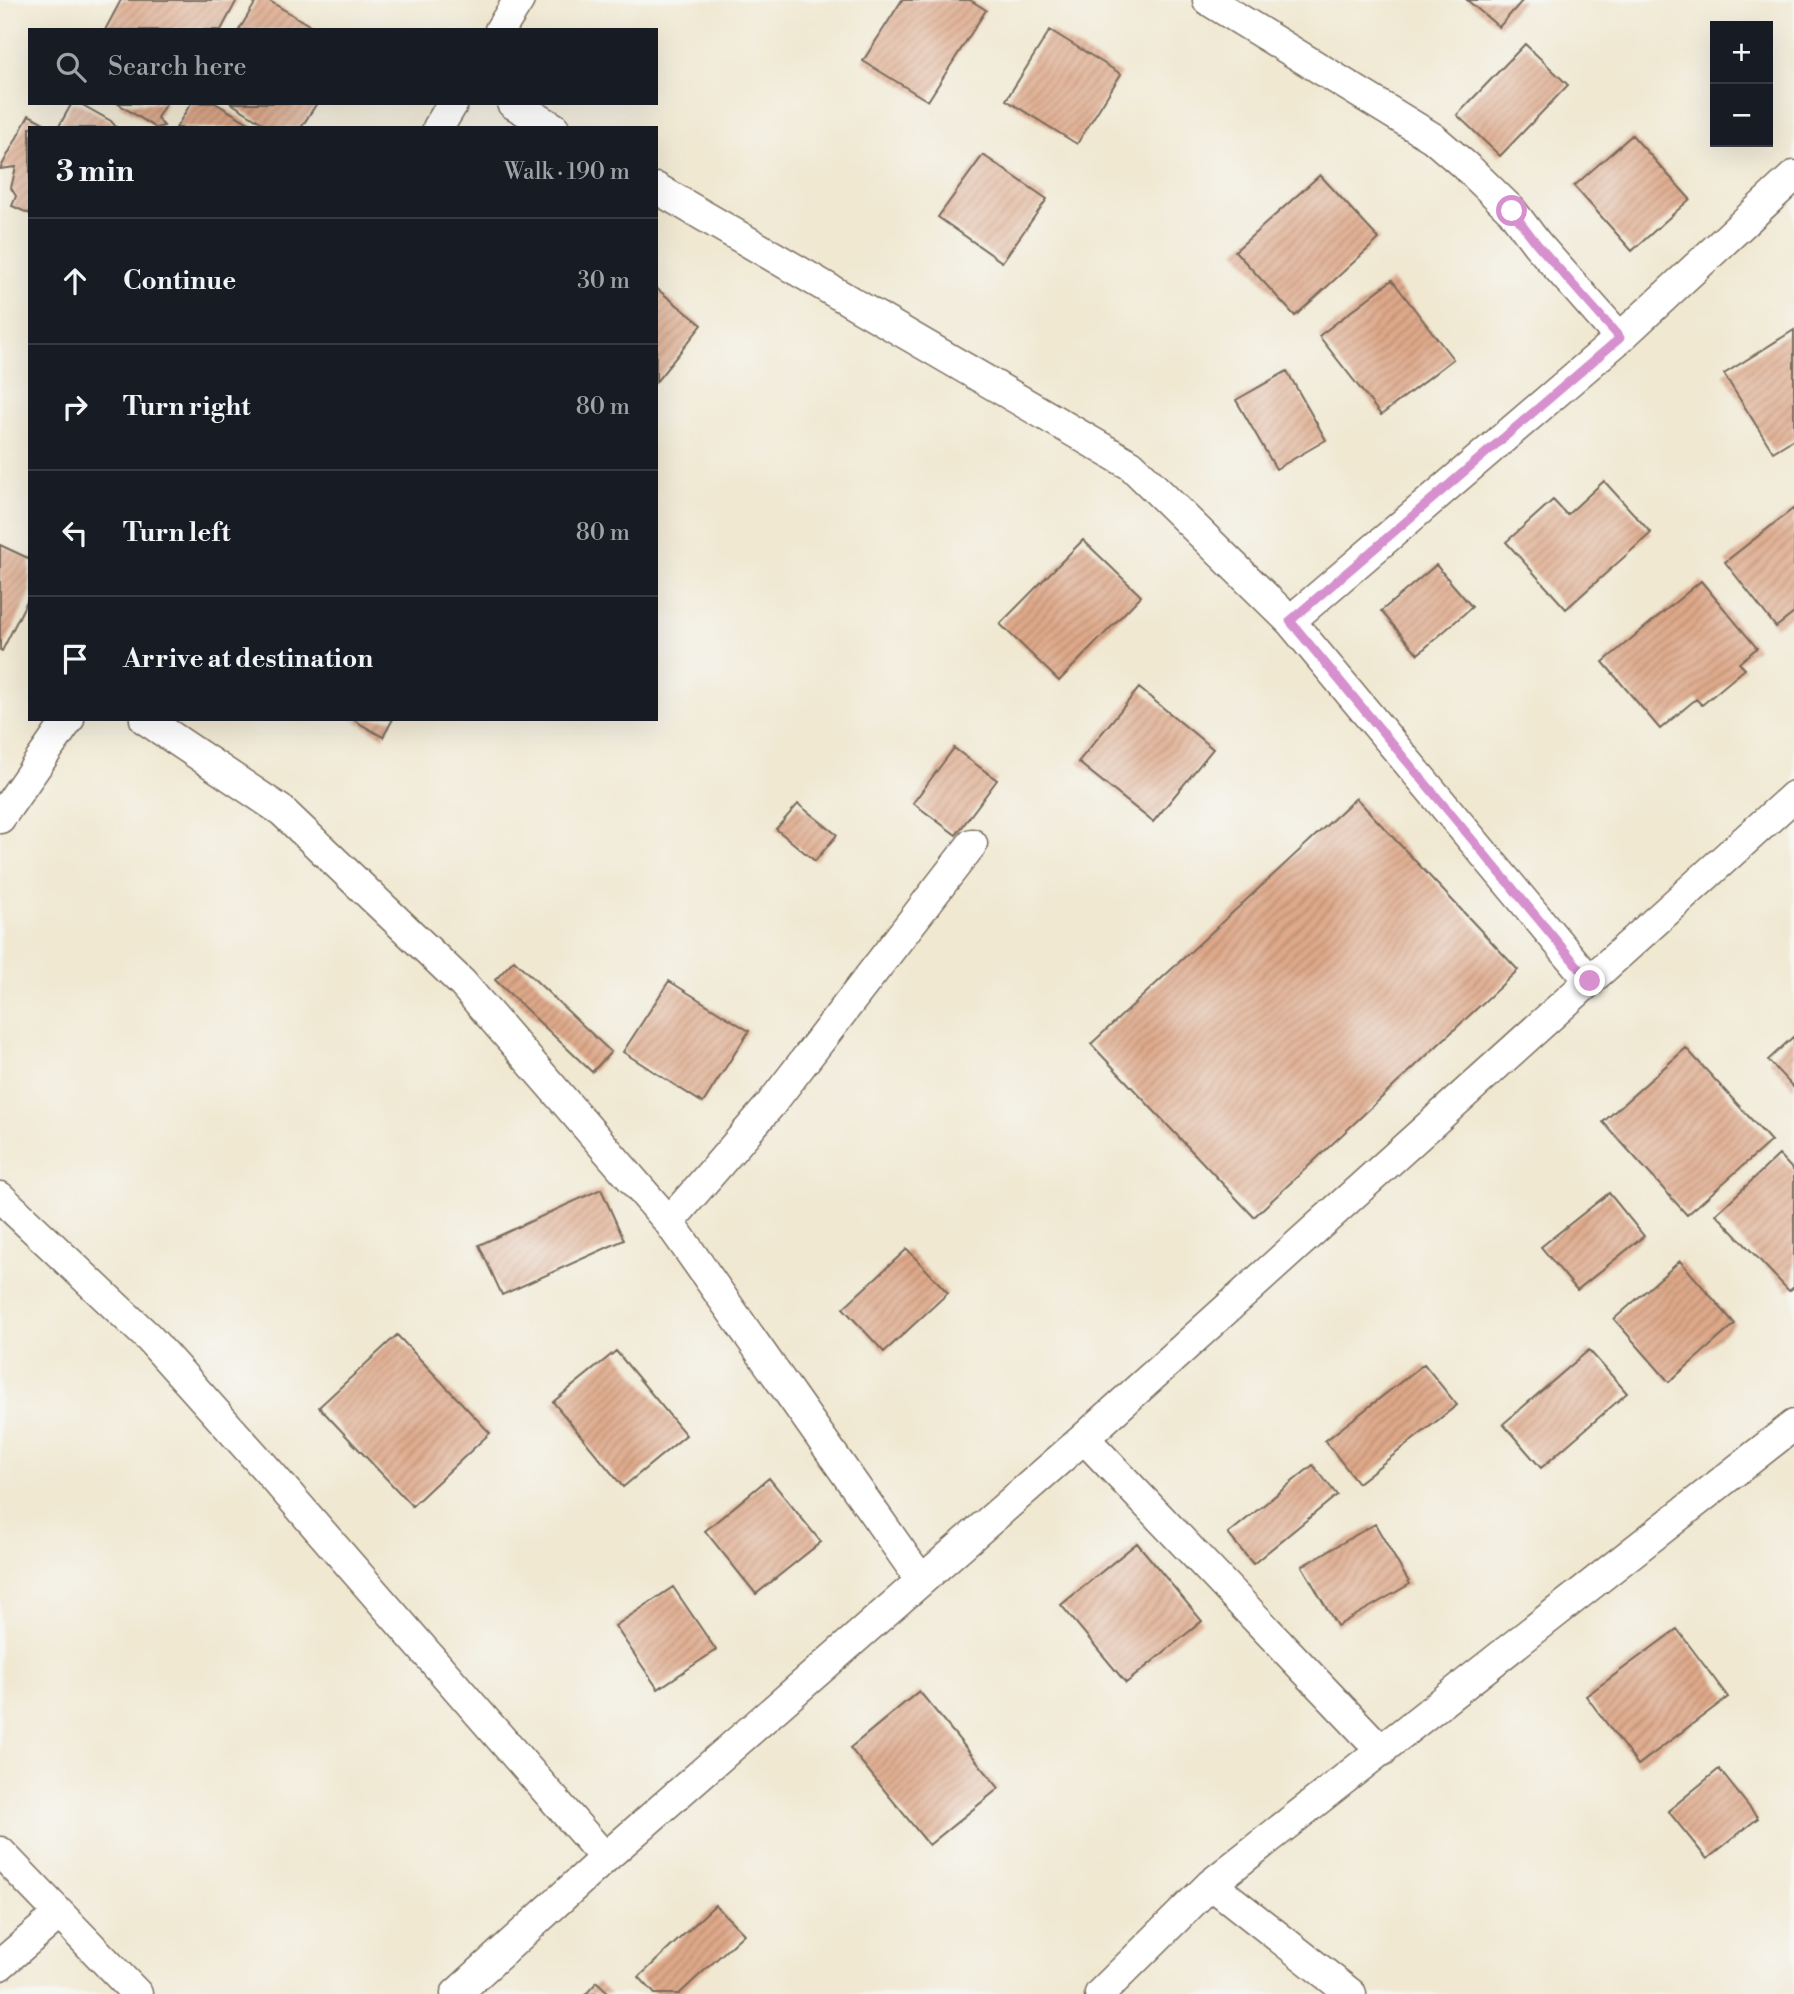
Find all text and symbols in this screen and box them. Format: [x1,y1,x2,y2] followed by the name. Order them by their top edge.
[1710,21,1773,147] map controls
[1710,21,1773,84] button: +
[28,28,658,105] search box
[52,48,90,86] icon: search
[108,51,247,83] text: Search here
[1710,84,1773,147] button: −
[56,153,134,191] text: 3 min
[504,158,630,186] text: Walk · 190 m
[1496,195,1527,226] route start
[56,262,94,300] icon: ahead
[123,265,236,297] text: Continue
[577,267,630,295] text: 30 m
[56,388,94,426] icon: right
[123,391,251,423] text: Turn right
[576,393,630,421] text: 80 m
[56,514,94,552] icon: left
[123,517,231,549] text: Turn left
[576,519,630,547] text: 80 m
[56,640,94,678] icon: arrive
[123,643,373,675] text: Arrive at destination
[1574,965,1605,996] route end

